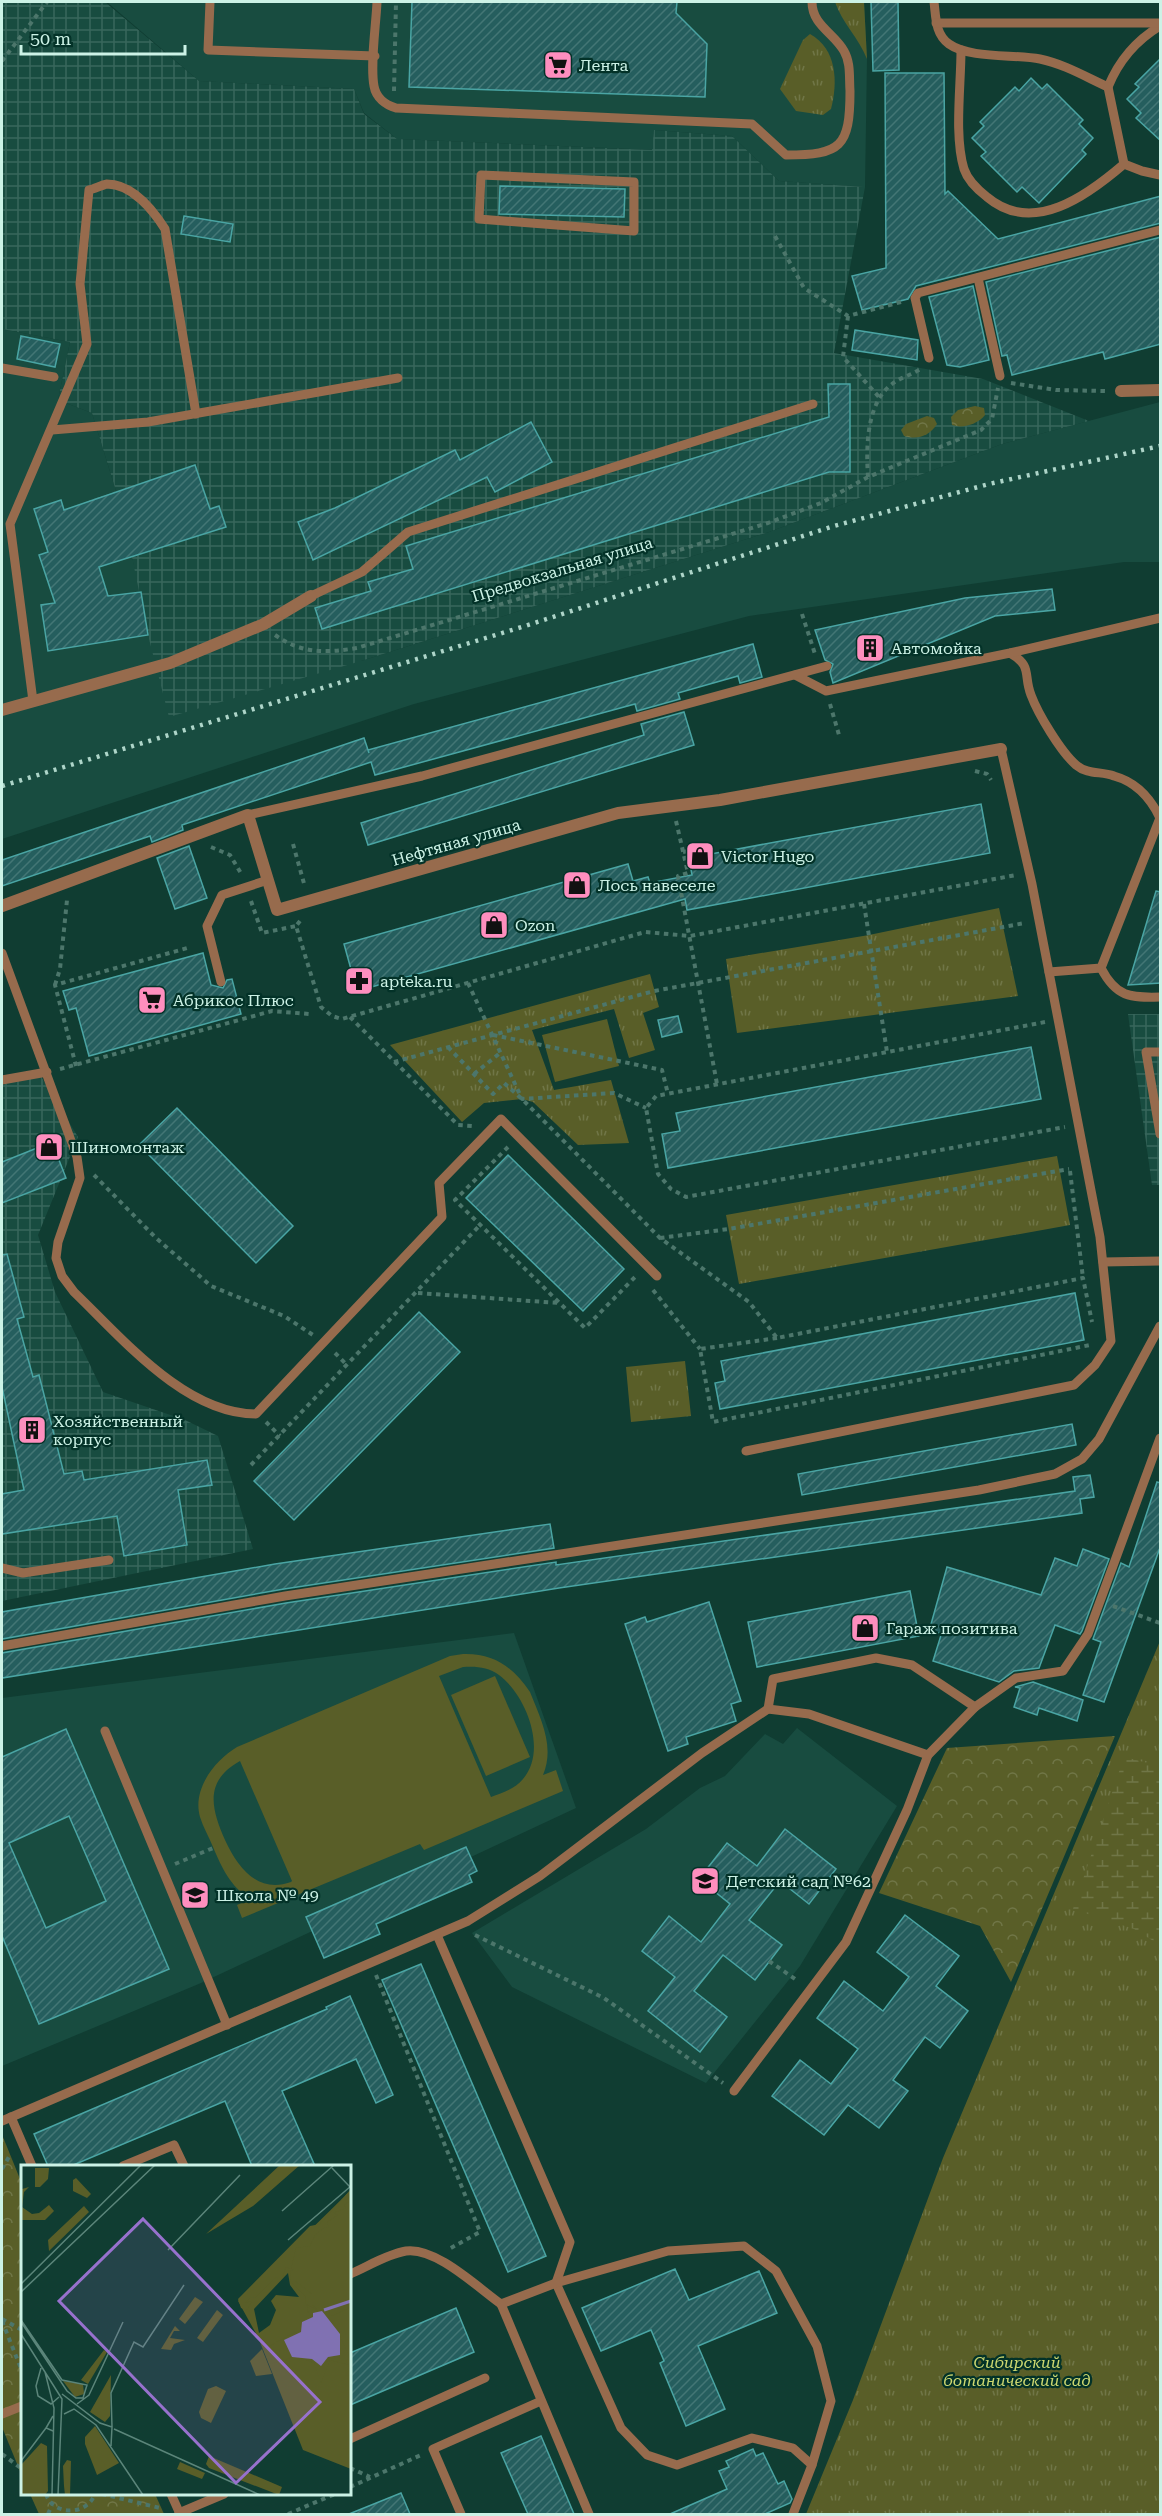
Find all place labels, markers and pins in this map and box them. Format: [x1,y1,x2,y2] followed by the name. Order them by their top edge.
[542,49,574,81] supermarket icon: Лента
[579,56,629,75] place label: Лента
[854,632,886,664] building icon: Автомойка
[891,639,982,658] place label: Автомойка
[684,840,716,872] shop icon: Victor Hugo
[721,847,814,866] place label: Victor Hugo
[561,869,593,901] shop icon: Лось навеселе
[598,876,716,895] place label: Лось навеселе
[478,909,510,941] shop icon: Ozon
[515,916,555,935] place label: Ozon
[343,965,375,997] pharmacy icon: apteka.ru
[380,972,453,991] place label: apteka.ru
[136,984,168,1016] supermarket icon: Абрикос Плюс
[173,991,294,1010] place label: Абрикос Плюс
[33,1131,65,1163] shop icon: Шиномонтаж
[70,1138,185,1157] place label: Шиномонтаж
[53,1412,183,1449] place label: Хозяйственный корпус
[16,1414,48,1446] building icon: Хозяйственный корпус
[849,1612,881,1644] shop icon: Гараж позитива
[886,1619,1018,1638] place label: Гараж позитива
[689,1865,721,1897] school or university icon: Детский сад №62
[726,1872,871,1891] place label: Детский сад №62
[179,1879,211,1911] school or university icon: Школа № 49
[216,1886,319,1905] place label: Школа № 49

